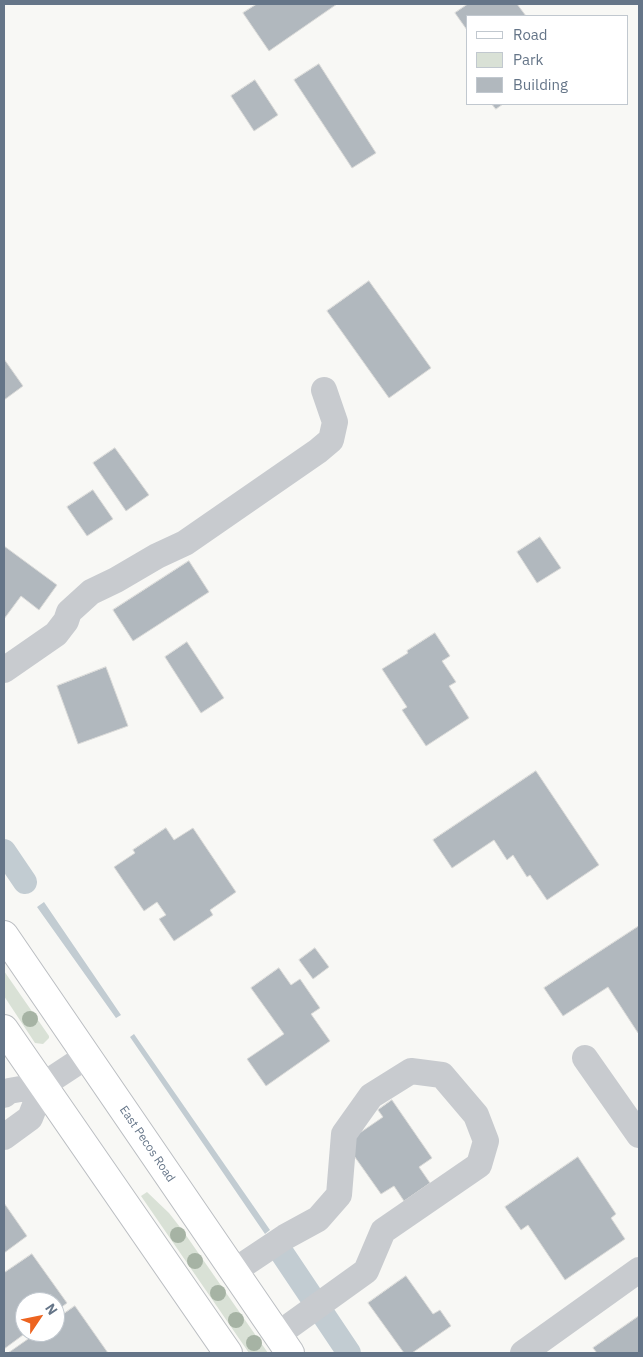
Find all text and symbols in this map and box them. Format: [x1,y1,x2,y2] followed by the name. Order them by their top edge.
[466,15,628,105] legend
[513,25,548,44] text: Road
[513,50,543,69] text: Park
[513,75,568,94] text: Building
[116,1103,178,1185] street label: East Pecos Road
[15,1292,65,1342] north arrow
[41,1300,62,1318] text: N

